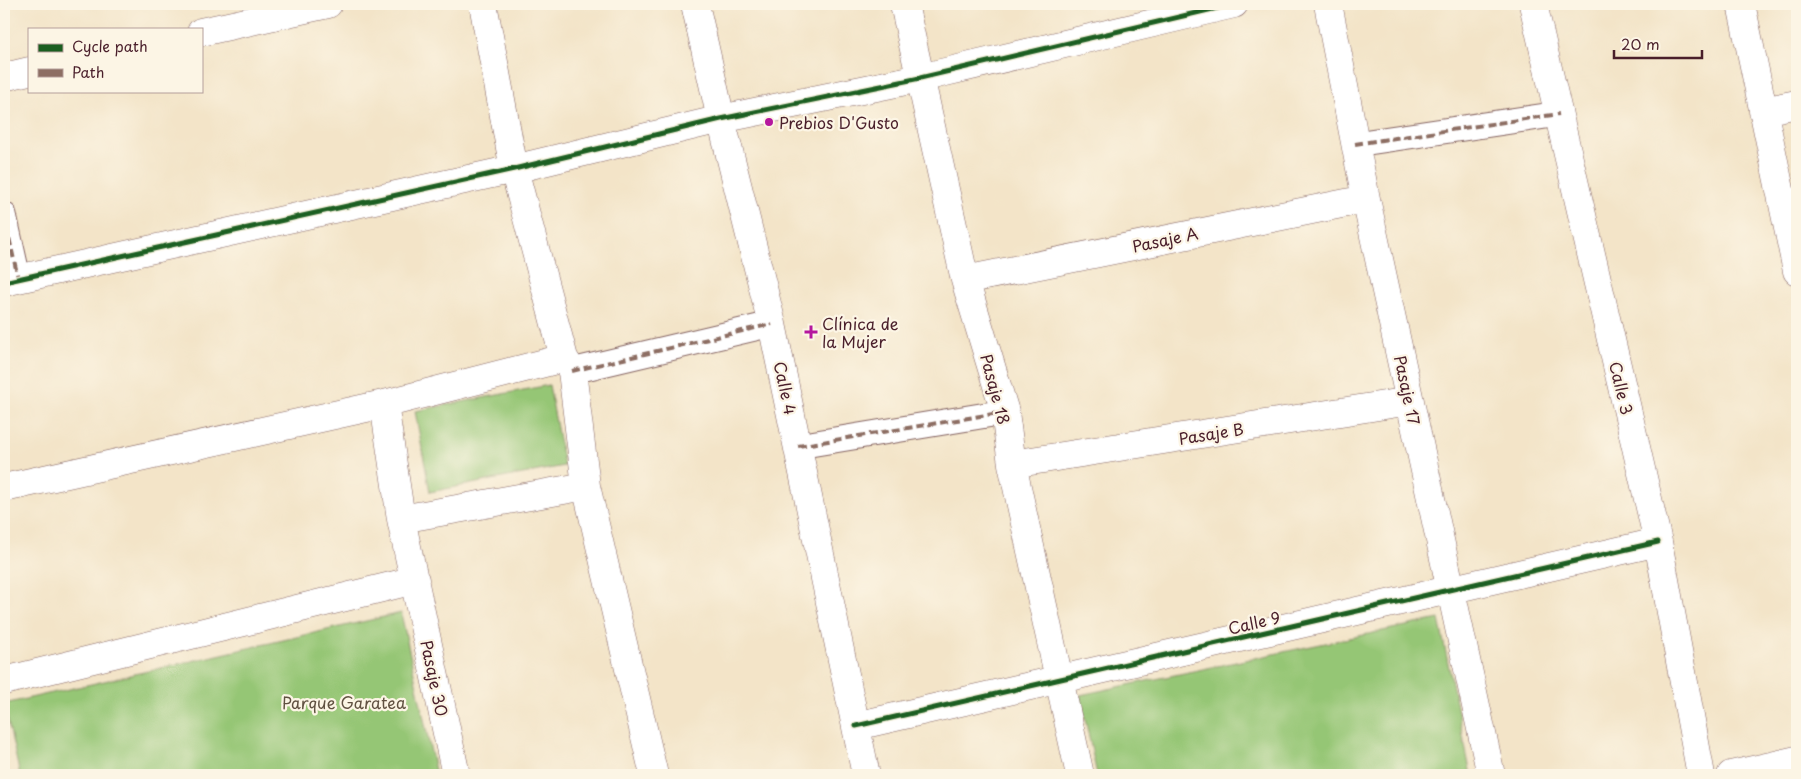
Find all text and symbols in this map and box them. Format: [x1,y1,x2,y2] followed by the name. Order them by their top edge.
[28,28,202,92] legend
[1614,28,1701,60] scale bar
[1621,32,1660,55] text: 20 m
[72,34,148,57] text: Cycle path
[72,60,104,83] text: Path
[779,110,899,134] place label: Prebios D'Gusto
[763,116,775,128] marker: Prebios D'Gusto
[1130,220,1200,258] street label: Pasaje A
[822,311,899,353] place label: Clínica de la Mujer
[804,325,818,339] marker: Clínica de la Mujer
[975,351,1017,427] street label: Pasaje 18
[1389,353,1427,427] street label: Pasaje 17
[769,359,803,417] street label: Calle 4
[1604,359,1640,417] street label: Calle 3
[1177,416,1245,450] street label: Pasaje B
[1226,604,1282,640] street label: Calle 9
[415,638,455,718] street label: Pasaje 30
[282,690,406,714] park label: Parque Garatea

